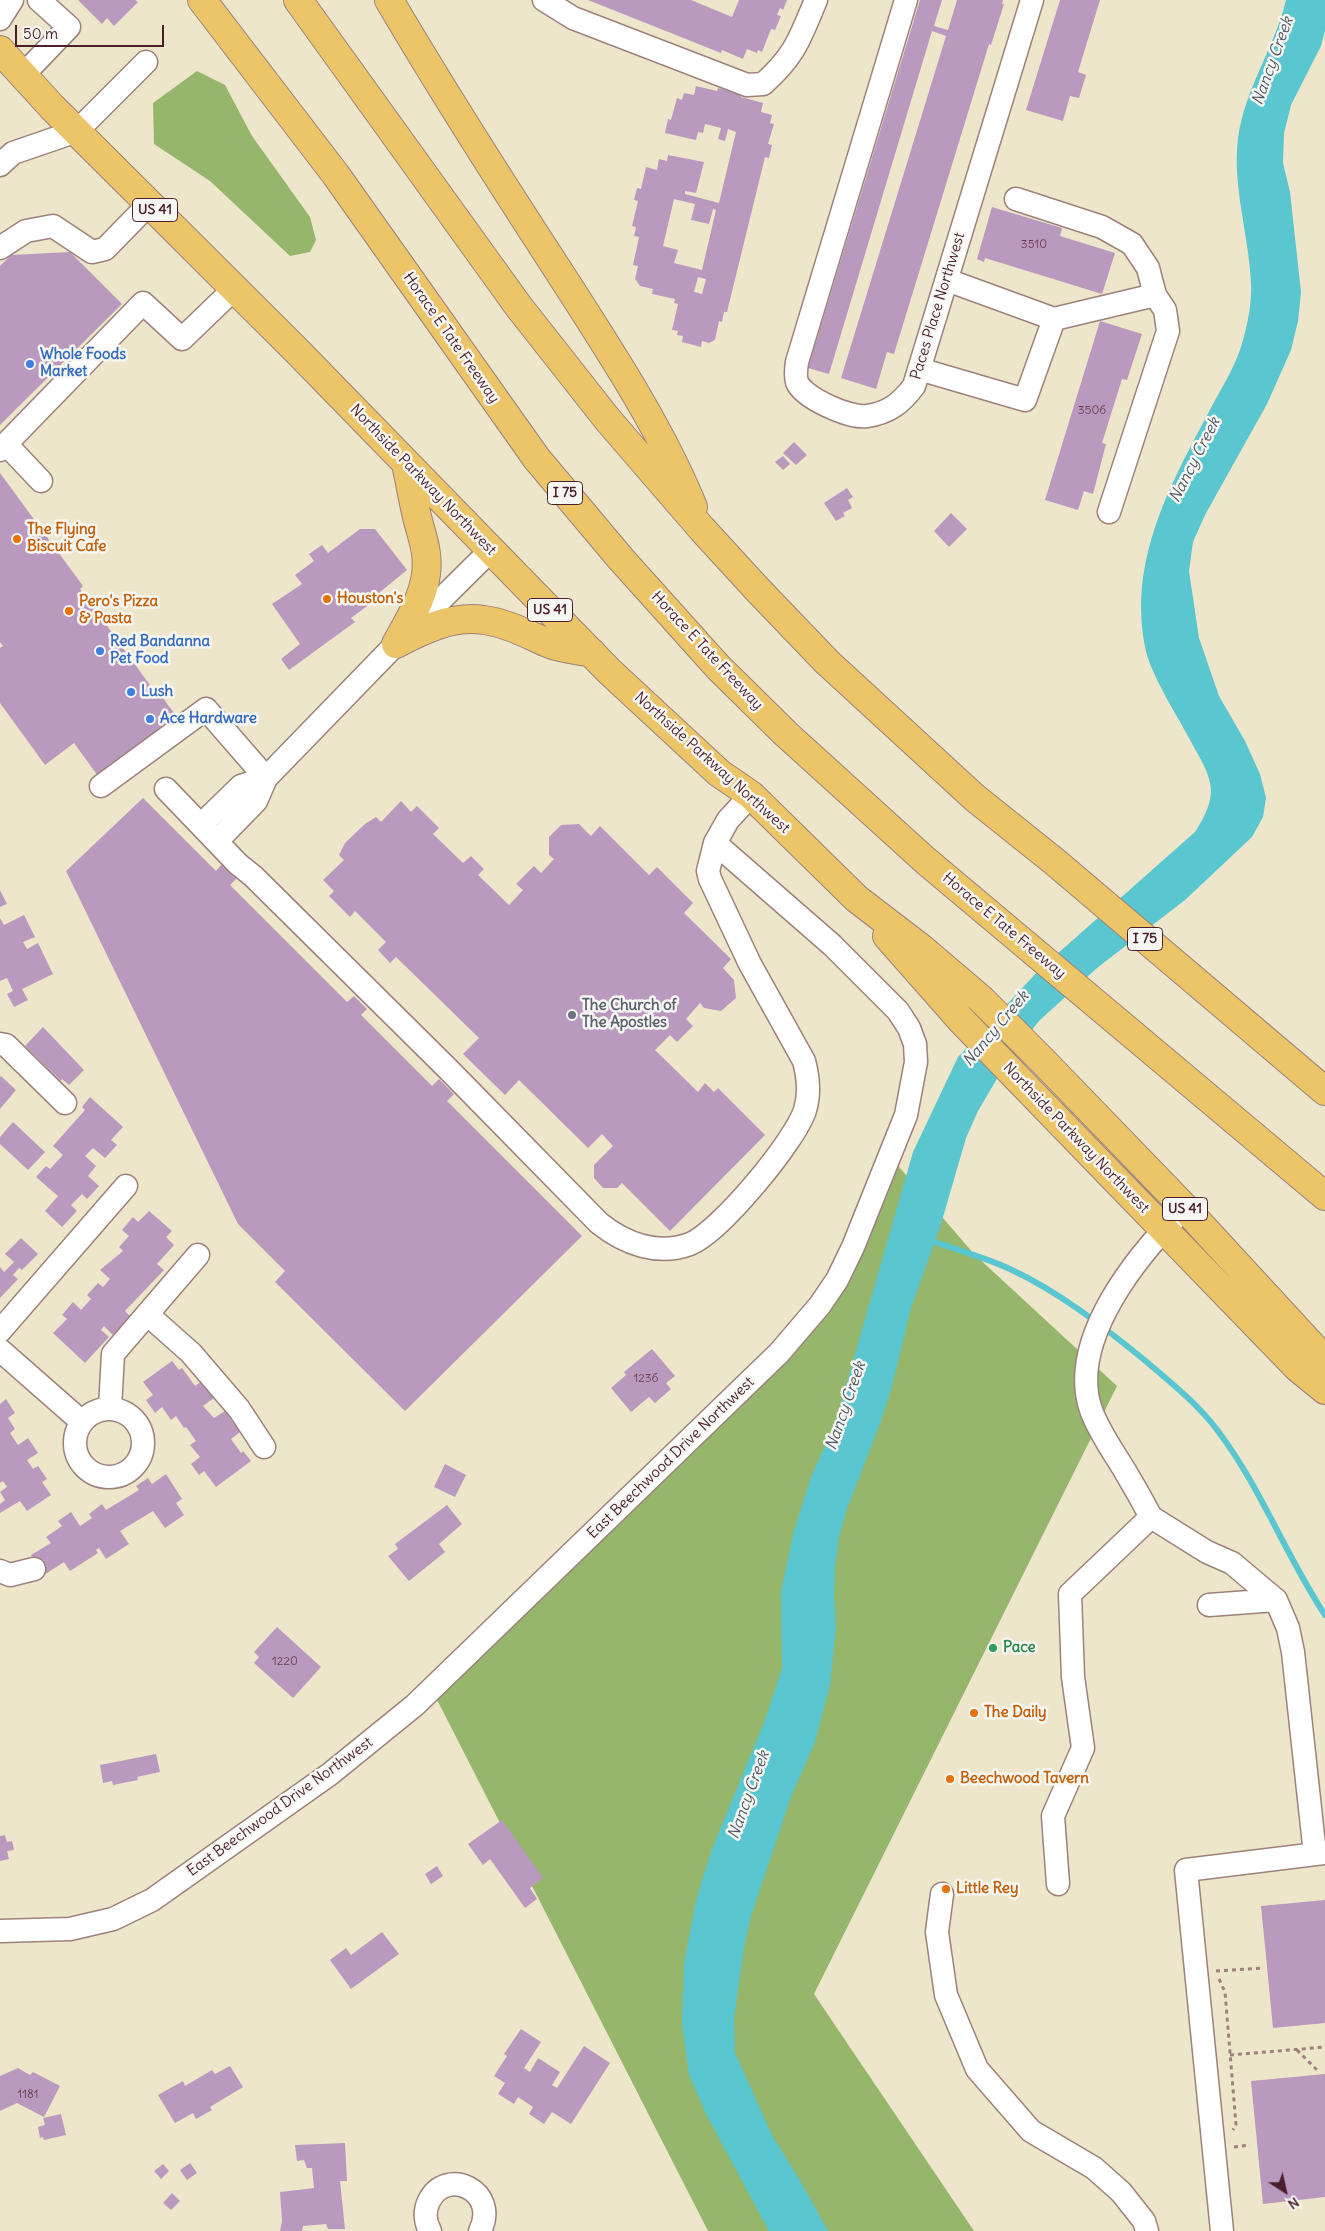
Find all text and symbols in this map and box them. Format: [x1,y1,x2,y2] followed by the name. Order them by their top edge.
[1248,14,1298,108] water label: Nancy Creek
[18,15,166,47] scale bar
[23,24,58,43] text: 50 m
[132,198,178,222] road number: US 41
[907,230,969,382] street label: Paces Place Northwest
[1021,238,1047,252] house number: 3510
[399,269,503,407] street label: Horace E Tate Freeway
[40,346,126,381] place label: Whole Foods Market
[24,358,36,370] marker: Whole Foods Market
[346,401,500,559] street label: Northside Parkway Northwest
[1078,404,1106,418] house number: 3506
[1166,415,1224,505] water label: Nancy Creek
[548,482,582,504] road number: I 75
[27,521,106,556] place label: The Flying Biscuit Cafe
[11,533,23,545] marker: The Flying Biscuit Cafe
[647,588,767,714] street label: Horace E Tate Freeway
[337,590,403,608] place label: Houston's
[79,593,158,628] place label: Pero's Pizza & Pasta
[321,593,333,605] marker: Houston's
[528,598,572,622] road number: US 41
[63,605,75,617] marker: Pero's Pizza & Pasta
[110,633,210,668] place label: Red Bandanna Pet Food
[94,645,106,657] marker: Red Bandanna Pet Food
[141,683,173,701] place label: Lush
[125,686,137,698] marker: Lush
[631,689,793,837] street label: Northside Parkway Northwest
[160,710,257,728] place label: Ace Hardware
[144,713,156,725] marker: Ace Hardware
[939,869,1069,983] street label: Horace E Tate Freeway
[1128,928,1162,951] road number: I 75
[959,987,1033,1071] water label: Nancy Creek
[582,997,676,1032] place label: The Church of The Apostles
[566,1009,578,1021] marker: The Church of The Apostles
[999,1059,1153,1217] street label: Northside Parkway Northwest
[1162,1198,1208,1220] road number: US 41
[822,1359,870,1453] water label: Nancy Creek
[633,1372,659,1386] house number: 1236
[584,1373,758,1543] street label: East Beechwood Drive Northwest
[1003,1639,1036,1657] place label: Pace
[987,1642,999,1654] marker: Pace
[272,1655,298,1669] house number: 1220
[984,1704,1047,1722] place label: The Daily
[968,1707,980,1719] marker: The Daily
[184,1734,376,1880] street label: East Beechwood Drive Northwest
[724,1748,774,1842] water label: Nancy Creek
[960,1770,1089,1788] place label: Beechwood Tavern
[944,1773,956,1785] marker: Beechwood Tavern
[956,1880,1018,1898] place label: Little Rey
[940,1883,952,1895] marker: Little Rey
[17,2088,39,2102] house number: 1181
[1260,2166,1310,2216] north arrow
[1284,2193,1303,2213] text: N

